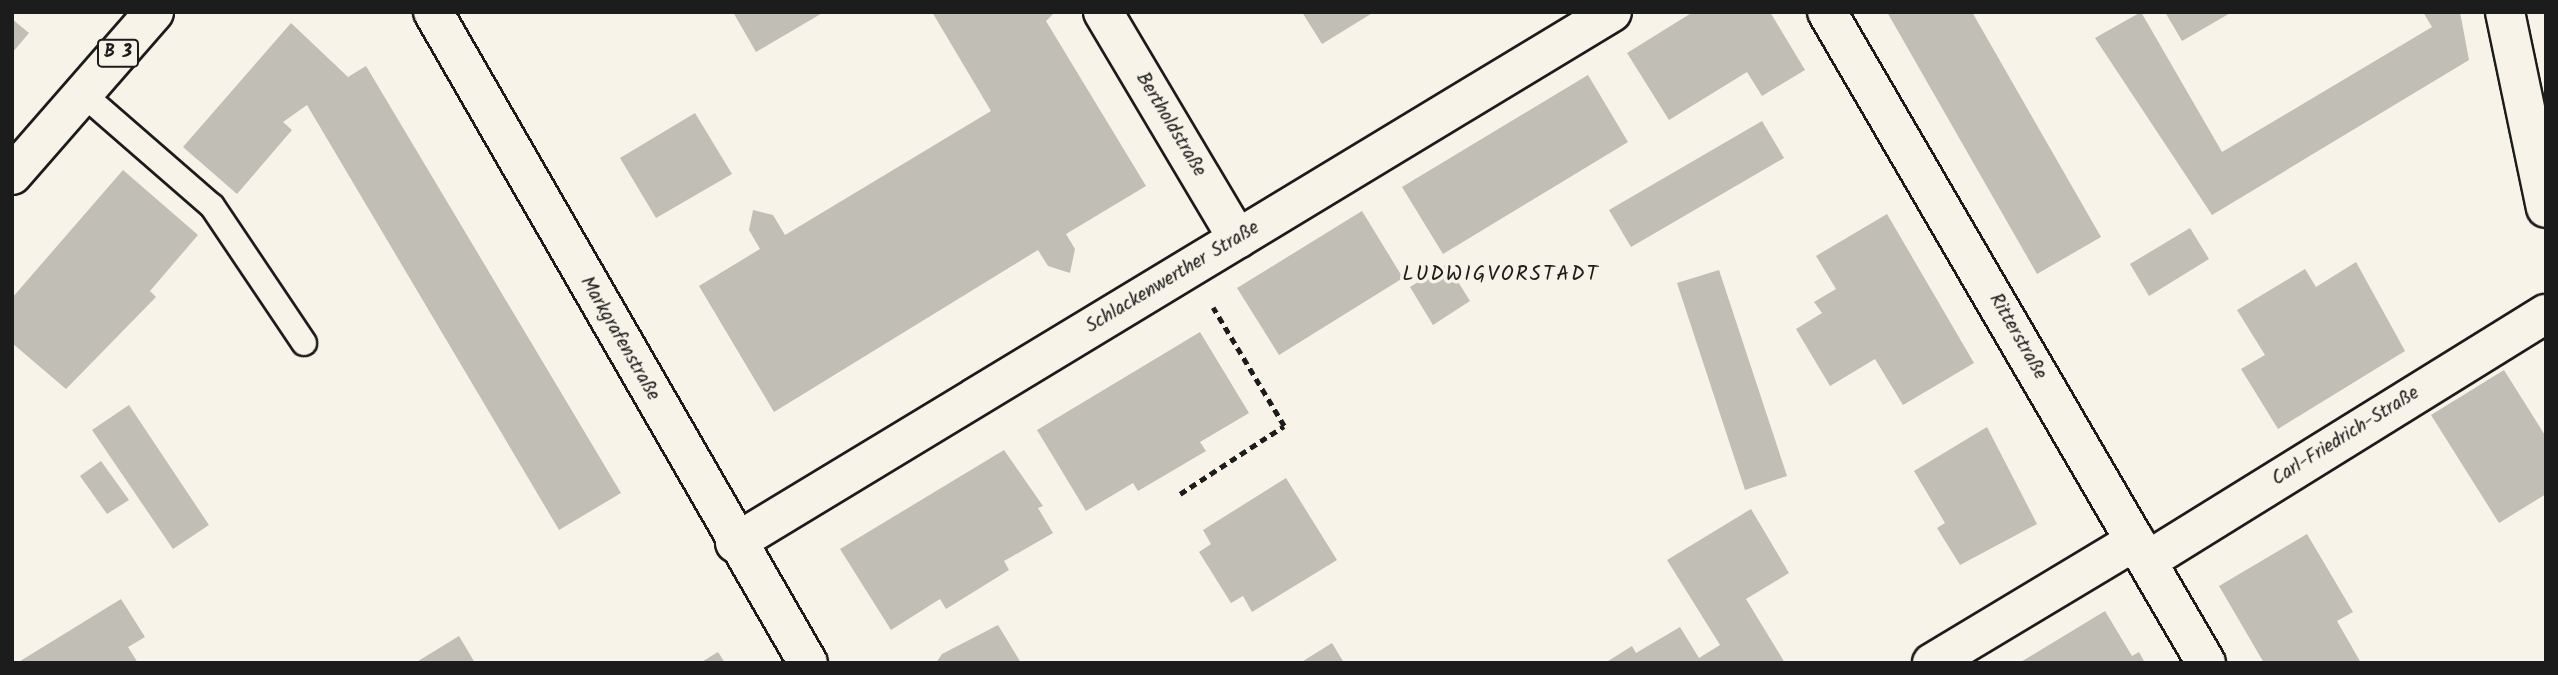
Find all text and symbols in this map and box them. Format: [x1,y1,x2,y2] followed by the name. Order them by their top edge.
[95,38,141,68] road number: B 3
[1130,69,1210,181] street label: Bertholdstraße
[1082,217,1264,339] street label: Schlackenwerther Straße
[1404,262,1598,288] district label: LUDWIGVORSTADT
[574,273,664,405] street label: Markgrafenstraße
[1983,290,2051,384] street label: Ritterstraße
[2268,382,2424,492] street label: Carl-Friedrich-Straße

